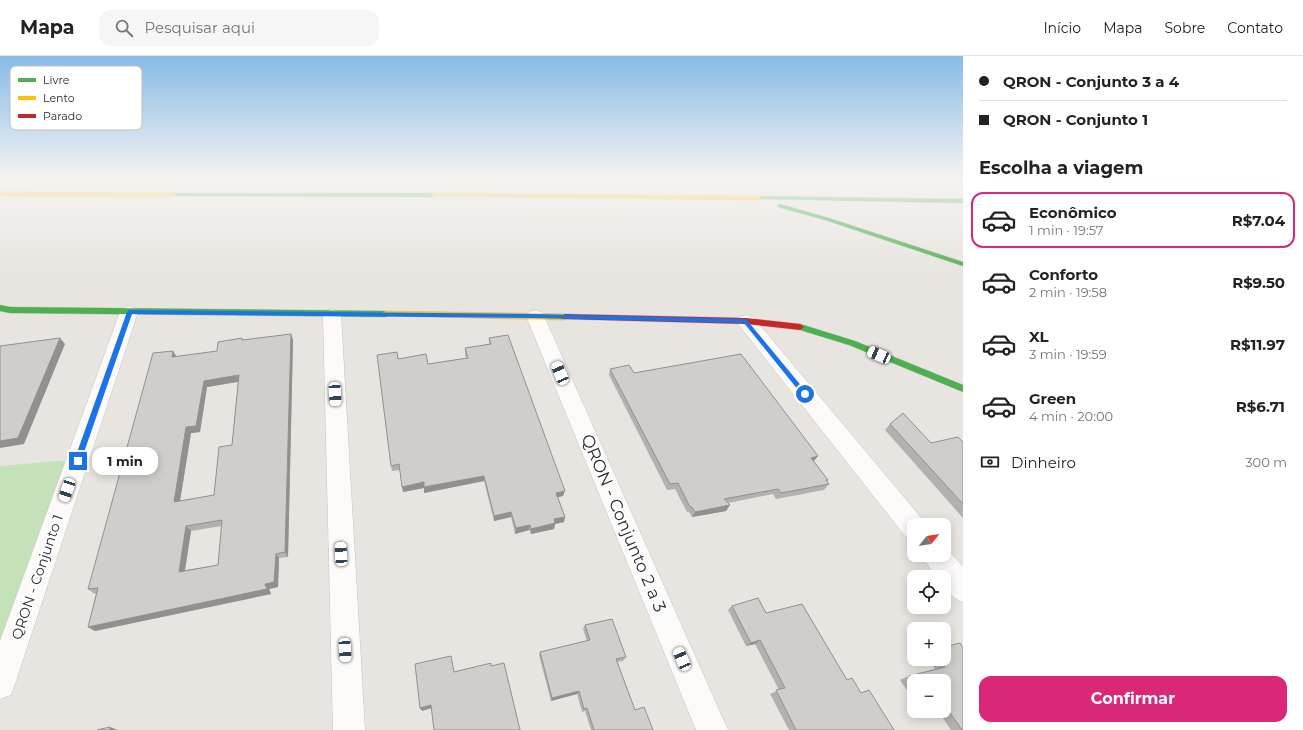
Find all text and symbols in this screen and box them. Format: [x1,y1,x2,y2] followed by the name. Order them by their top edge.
[99,10,379,46] search box
[20,16,75,39] text: Mapa
[113,17,135,39] icon: search
[145,18,255,37] text: Pesquisar aqui
[1043,19,1081,37] text: Início
[1103,19,1143,37] text: Mapa
[1165,19,1205,37] text: Sobre
[1227,19,1283,37] text: Contato
[10,66,142,130] legend
[1003,72,1179,91] text: QRON - Conjunto 3 a 4
[43,73,70,87] text: Livre
[43,91,75,105] text: Lento
[43,109,82,123] text: Parado
[1003,110,1148,129] text: QRON - Conjunto 1
[979,157,1143,179] text: Escolha a viagem
[981,202,1017,238] icon: car
[1029,203,1117,222] text: Econômico
[1232,211,1285,230] text: R$7.04
[1029,222,1103,238] text: 1 min · 19:57
[981,264,1017,300] icon: car
[1029,265,1098,284] text: Conforto
[1232,273,1285,292] text: R$9.50
[1029,284,1107,300] text: 2 min · 19:58
[981,326,1017,362] icon: car
[1029,327,1048,346] text: XL
[1230,335,1285,354] text: R$11.97
[866,345,892,365] car
[1029,346,1107,362] text: 3 min · 19:59
[550,360,570,386] car
[328,382,342,406] car
[796,385,814,403] route start
[981,388,1017,424] icon: car
[1029,389,1076,408] text: Green
[1236,397,1285,416] text: R$6.71
[1029,408,1113,424] text: 4 min · 20:00
[577,431,671,615] street label: QRON - Conjunto 2 a 3
[92,447,158,475] callout: 1 min
[979,451,1001,473] icon: cash
[69,452,87,470] route end
[107,453,143,469] text: 1 min
[1011,453,1076,472] text: Dinheiro
[1245,454,1287,470] text: 300 m
[57,477,77,503] car
[7,512,67,642] street label: QRON - Conjunto 1
[907,518,951,562] north arrow
[907,518,951,718] map controls
[334,542,348,566] car
[907,570,951,614] button: locate
[907,622,951,666] button: +
[338,638,352,662] car
[672,646,692,672] car
[907,674,951,718] button: −
[979,676,1287,722] button: Confirmar

